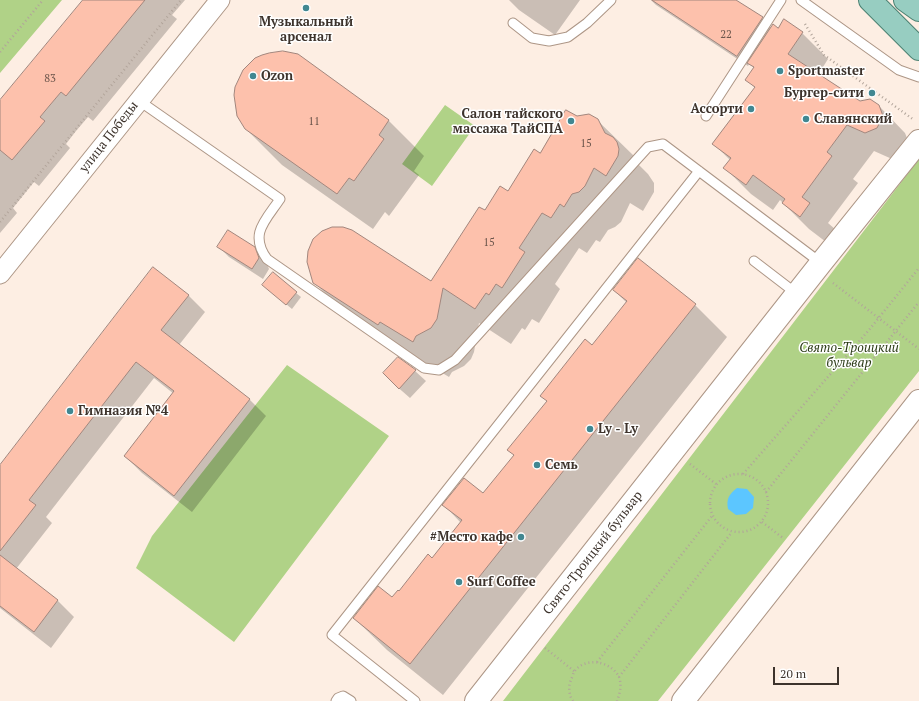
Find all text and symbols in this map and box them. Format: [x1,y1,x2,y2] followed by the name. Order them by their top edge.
[301,3,311,13] marker: Музыкальный арсенал
[259,14,353,45] place label: Музыкальный арсенал
[720,28,732,42] house number: 22
[788,63,865,79] place label: Sportmaster
[775,66,785,76] marker: Sportmaster
[261,68,293,84] place label: Ozon
[248,71,258,81] marker: Ozon
[44,72,56,86] house number: 83
[784,85,864,101] place label: Бургер-сити
[867,88,877,98] marker: Бургер-сити
[76,98,142,176] street label: улица Победы
[691,101,743,117] place label: Ассорти
[746,104,756,114] marker: Ассорти
[453,106,563,137] place label: Салон тайского массажа ТайСПА
[814,111,892,127] place label: Славянский
[801,114,811,124] marker: Славянский
[308,115,320,129] house number: 11
[566,116,576,126] marker: Салон тайского массажа ТайСПА
[580,137,592,151] house number: 15
[483,236,495,250] house number: 15
[799,340,899,371] park label: Свято-Троицкий бульвар
[78,403,168,419] place label: Гимназия №4
[65,406,75,416] marker: Гимназия №4
[598,421,638,437] place label: Ly - Ly
[585,424,595,434] marker: Ly - Ly
[545,457,578,473] place label: Семь
[532,460,542,470] marker: Семь
[540,488,646,618] street label: Свято-Троицкий бульвар
[430,529,513,545] place label: #Место кафе
[516,532,526,542] marker: #Место кафе
[467,574,536,590] place label: Surf Coffee
[454,577,464,587] marker: Surf Coffee
[775,659,841,685] scale bar
[780,666,806,681] text: 20 m

